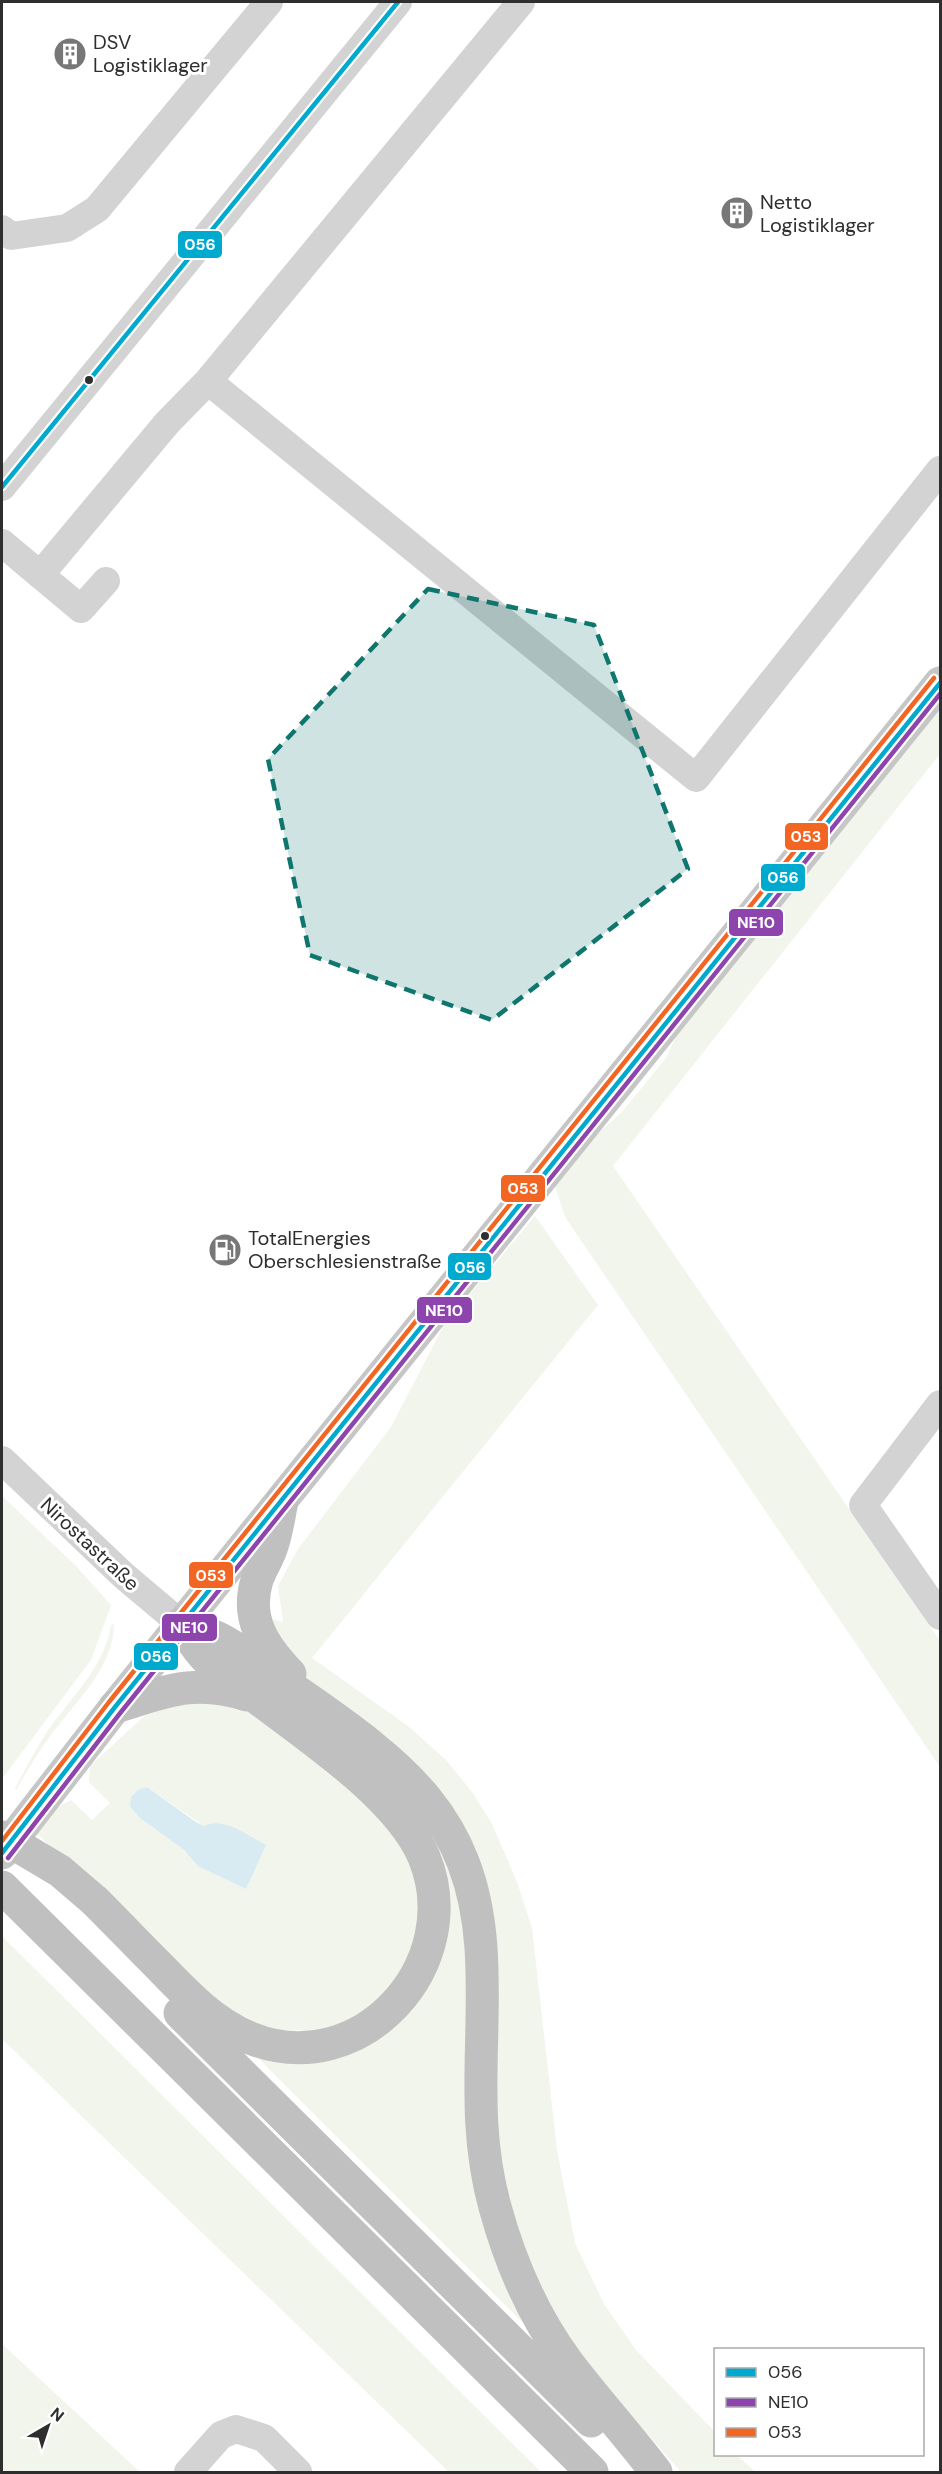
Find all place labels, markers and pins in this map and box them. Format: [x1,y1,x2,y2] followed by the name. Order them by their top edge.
[93,29,208,78] place label: DSV Logistiklager
[52,36,88,72] building icon: DSV Logistiklager
[760,189,875,238] place label: Netto Logistiklager
[719,195,755,231] building icon: Netto Logistiklager
[83,374,95,386] unlabelled marker
[248,1225,441,1274] place label: TotalEnergies Oberschlesienstraße
[479,1230,491,1242] unlabelled marker
[207,1232,243,1268] fuel station icon: TotalEnergies Oberschlesienstraße

